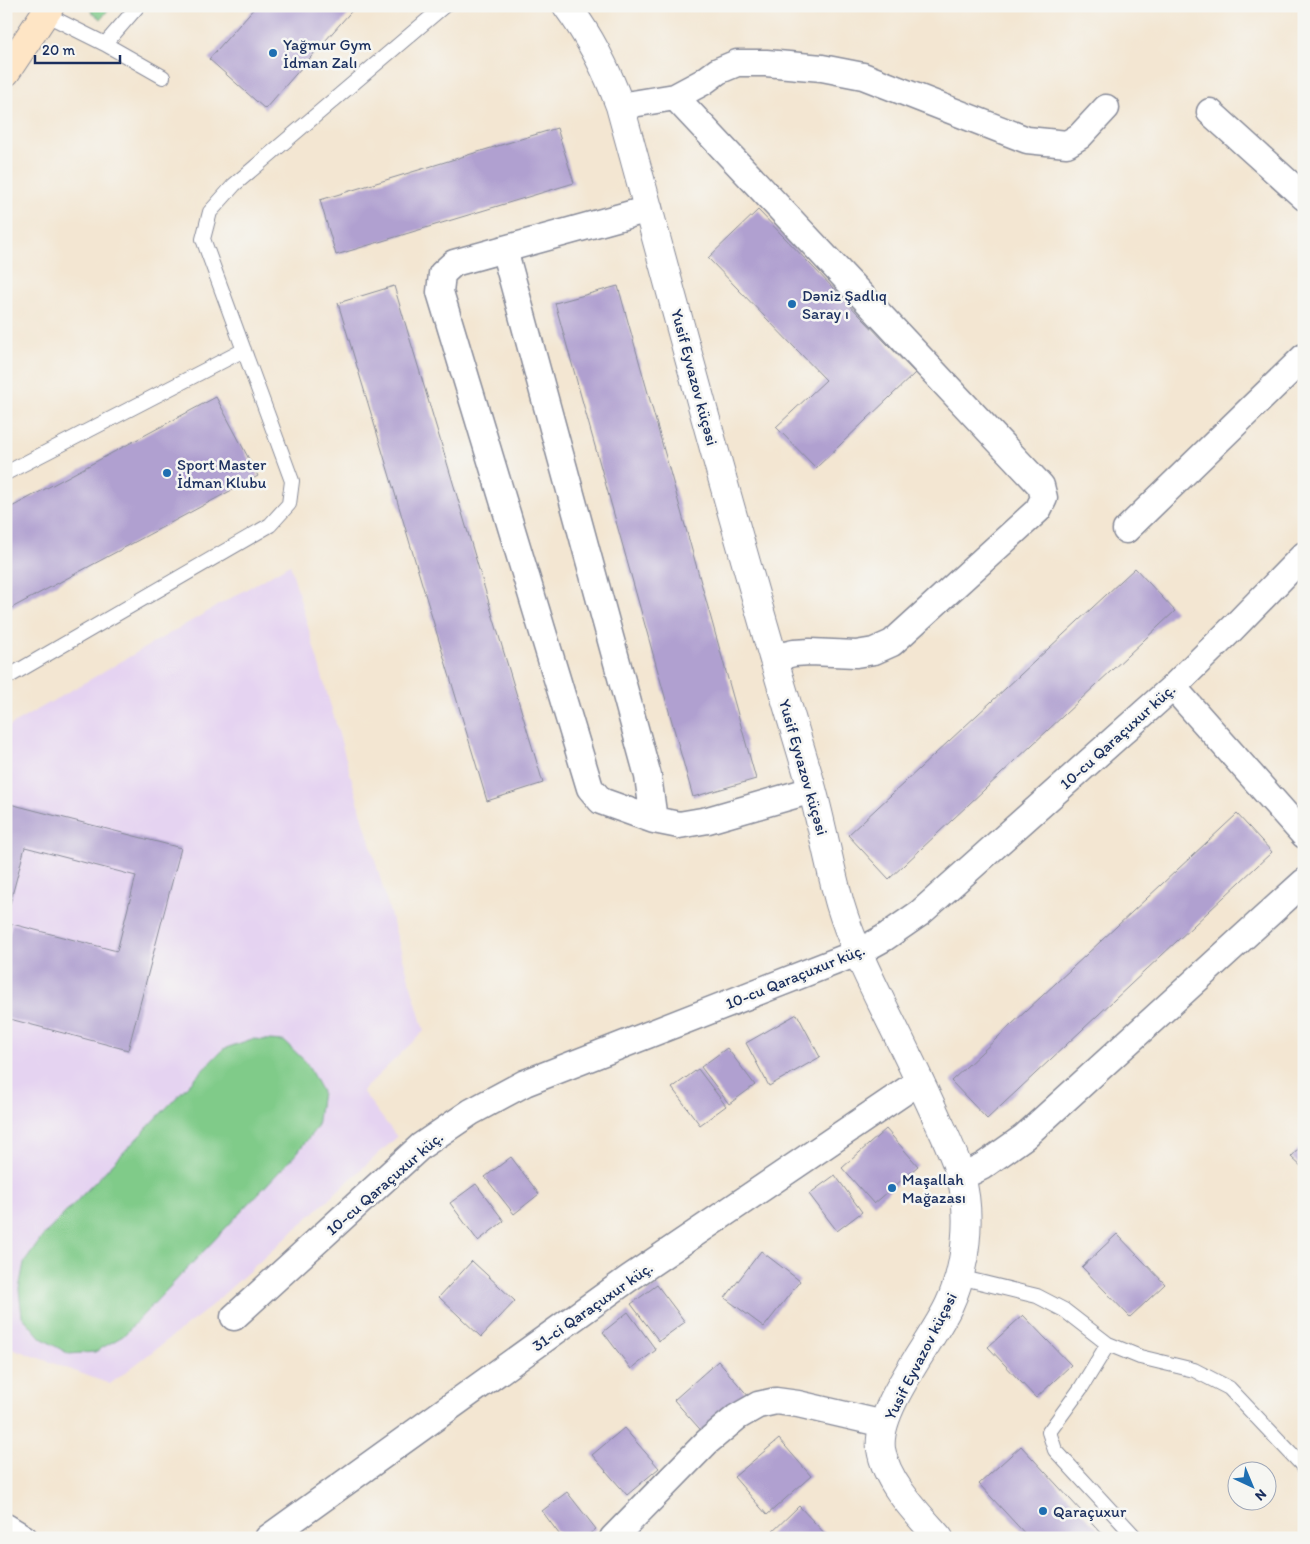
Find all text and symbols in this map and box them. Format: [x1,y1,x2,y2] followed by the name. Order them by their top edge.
[35,32,120,64] scale bar
[283,35,372,72] place label: Yağmur Gym İdman Zalı
[42,41,76,59] text: 20 m
[267,47,279,59] marker: Yağmur Gym İdman Zalı
[802,286,887,323] place label: Dəniz Şadlıq Saray ı
[786,298,798,310] marker: Dəniz Şadlıq Saray ı
[667,307,722,448] street label: Yusif Eyvazov küçəsi
[177,455,267,492] place label: Sport Master İdman Klubu
[161,467,173,479] marker: Sport Master İdman Klubu
[1056,679,1179,793] street label: 10-cu Qaraçuxur küç.
[775,697,832,837] street label: Yusif Eyvazov küçəsi
[723,940,868,1013] street label: 10-cu Qaraçuxur küç.
[322,1127,447,1239] street label: 10-cu Qaraçuxur küç.
[902,1170,966,1207] place label: Maşallah Mağazası
[886,1182,898,1194] marker: Maşallah Mağazası
[528,1258,656,1355] street label: 31-ci Qaraçuxur küç.
[880,1289,961,1423] street label: Yusif Eyvazov küçəsi
[1228,1462,1278,1512] north arrow
[1251,1486,1270,1504] text: N
[1053,1502,1127,1521] place label: Qaraçuxur
[1037,1505,1049,1517] marker: Qaraçuxur

